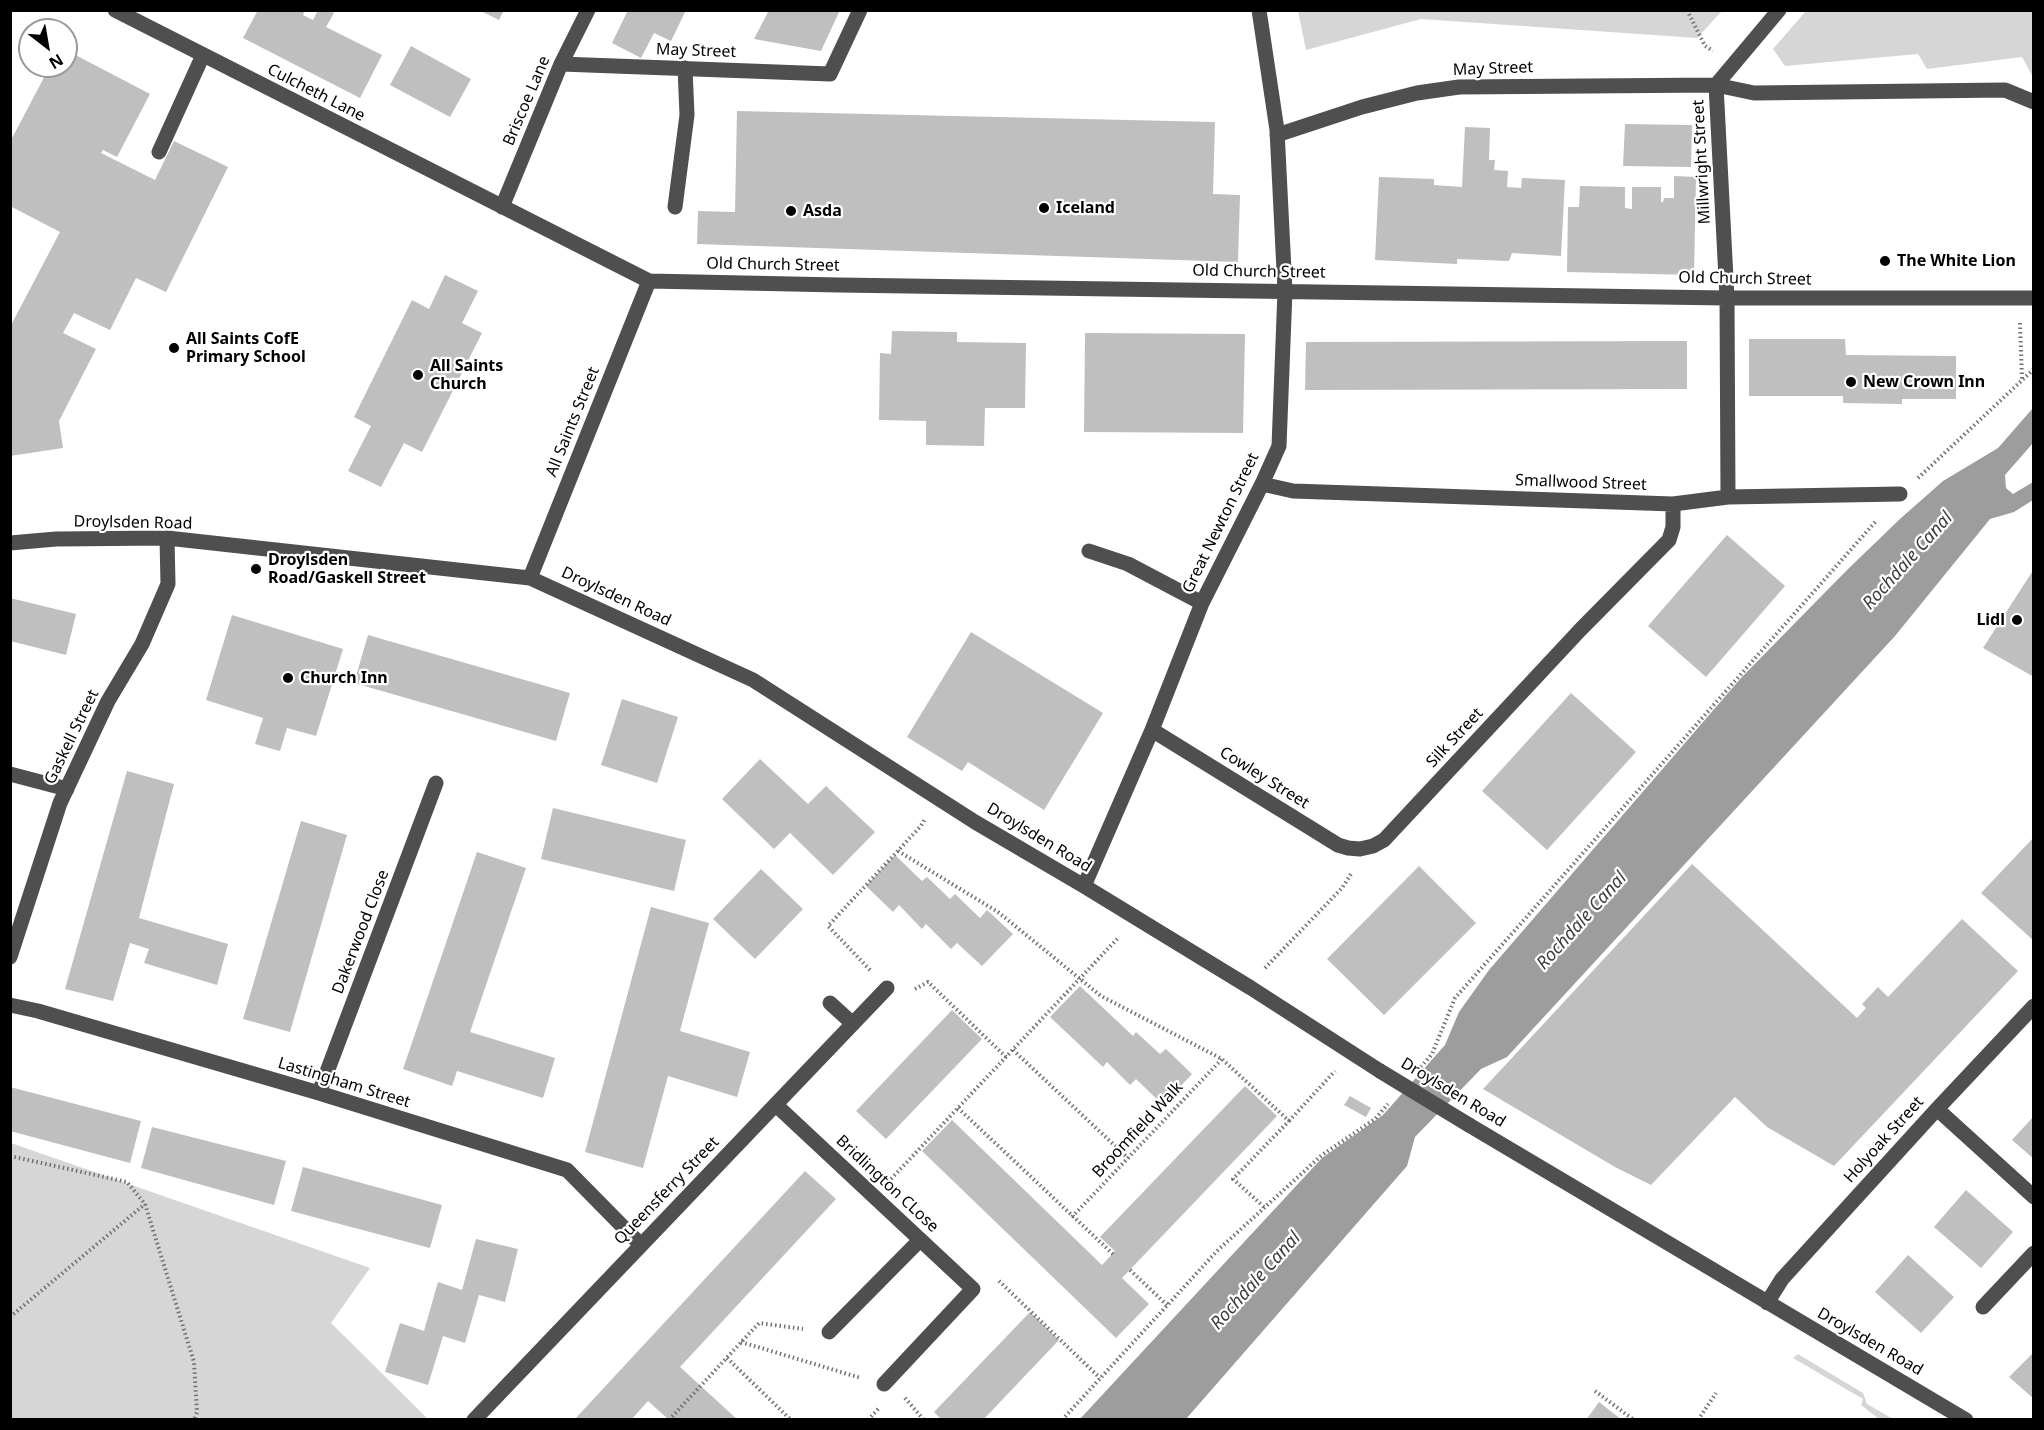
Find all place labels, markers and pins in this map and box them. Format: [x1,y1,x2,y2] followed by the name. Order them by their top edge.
[1056,198,1115,218] place label: Iceland
[803,201,842,221] place label: Asda
[1037,201,1051,215] marker: Iceland
[784,204,798,218] marker: Asda
[1897,251,2016,271] place label: The White Lion
[1878,254,1892,268] marker: The White Lion
[186,329,306,367] place label: All Saints CofE Primary School
[167,341,181,355] marker: All Saints CofE Primary School
[430,356,503,394] place label: All Saints Church
[411,368,425,382] marker: All Saints Church
[1863,372,1985,392] place label: New Crown Inn
[1844,375,1858,389] marker: New Crown Inn
[268,550,426,588] place label: Droylsden Road/Gaskell Street
[249,562,263,576] marker: Droylsden Road/Gaskell Street
[1976,610,2005,630] place label: Lidl
[2010,613,2024,627] marker: Lidl
[300,668,388,688] place label: Church Inn
[281,671,295,685] marker: Church Inn

